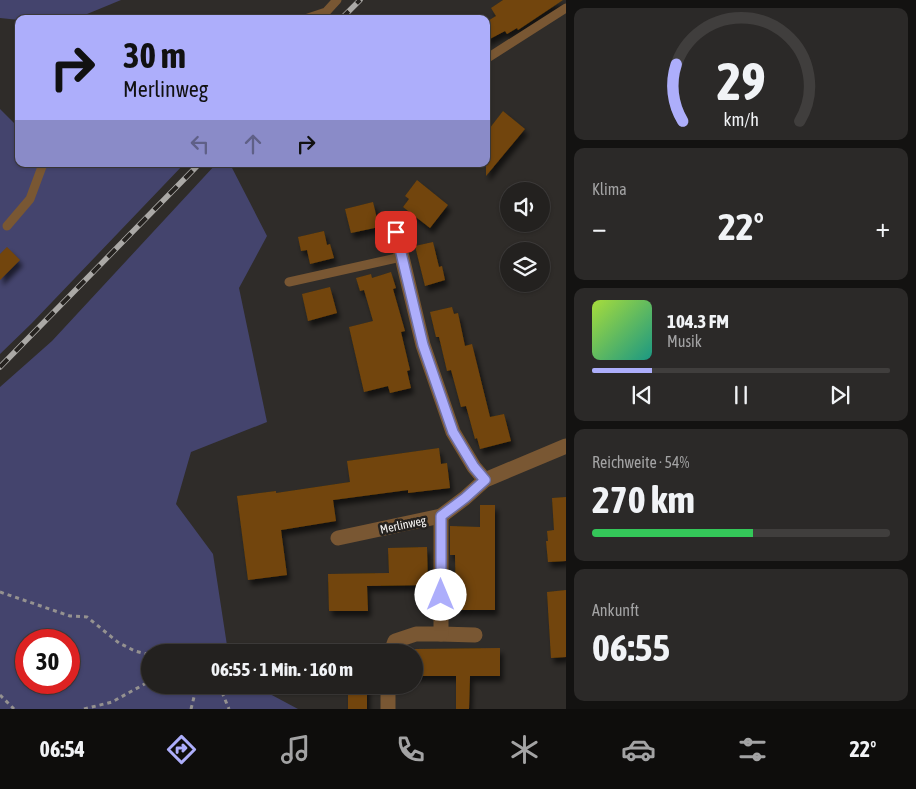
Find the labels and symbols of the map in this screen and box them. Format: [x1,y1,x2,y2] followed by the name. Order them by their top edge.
[375,211,417,253] pin
[379,513,428,537] street label: Merlinweg
[414,568,466,620] position arrow
[15,629,80,694] speed limit sign: 30

